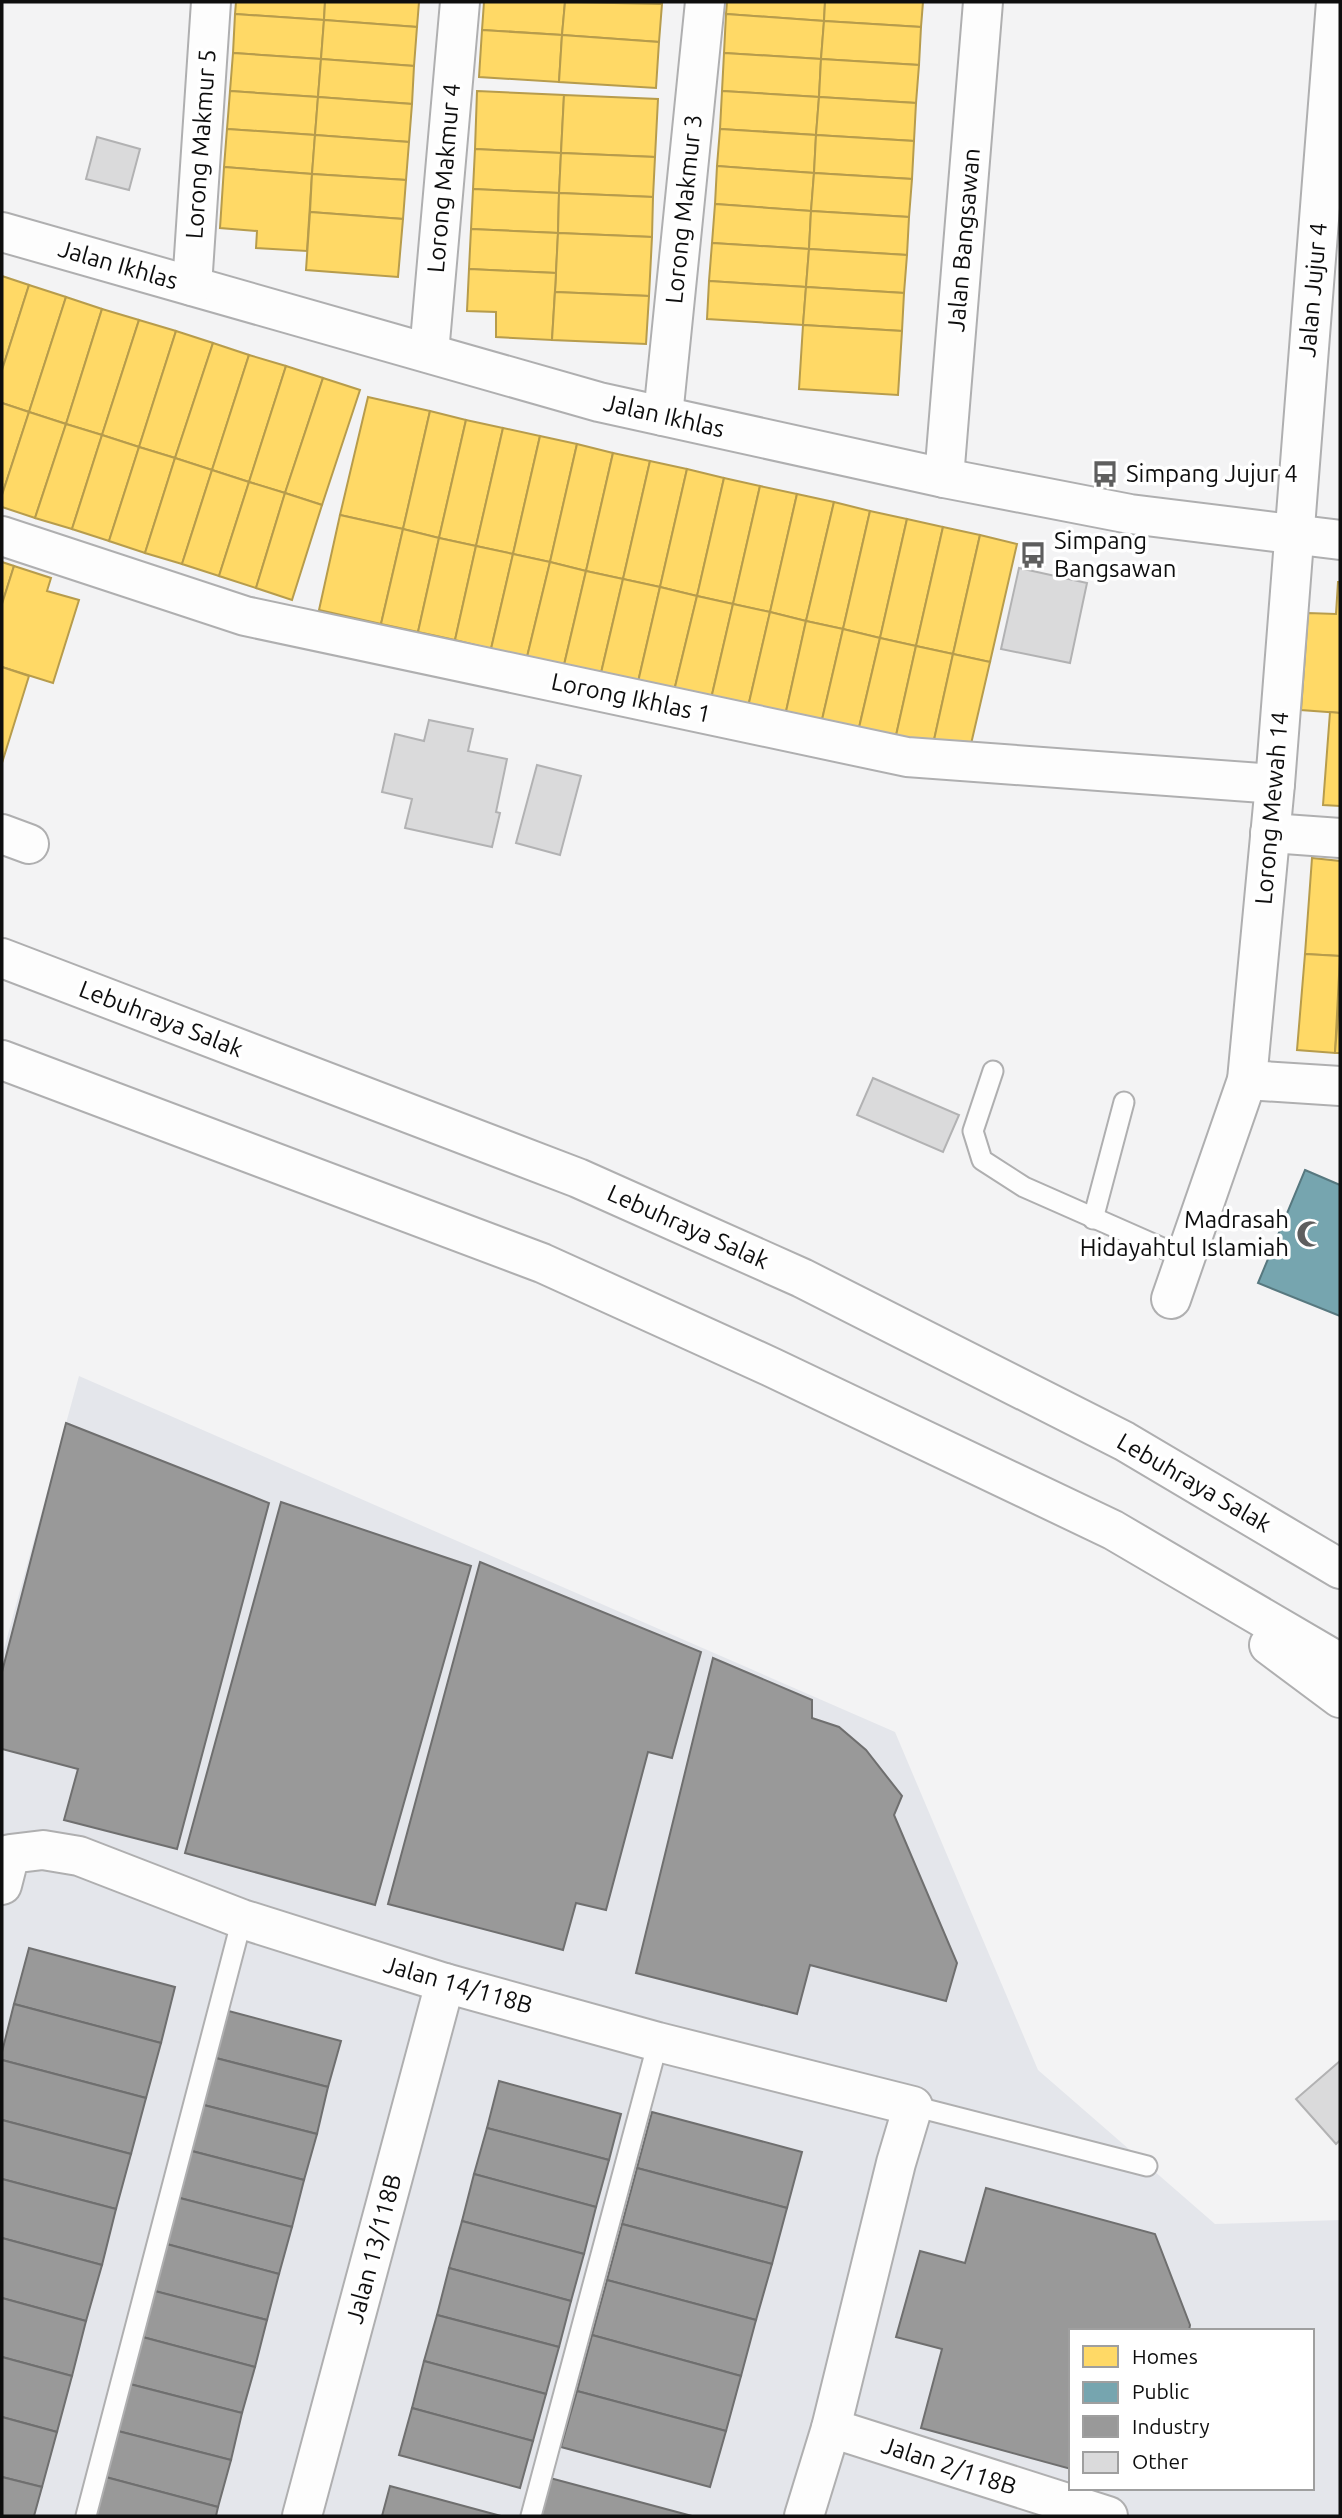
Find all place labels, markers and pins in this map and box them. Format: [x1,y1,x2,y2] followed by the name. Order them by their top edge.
[1090,459,1120,489] bus stop icon: Simpang Jujur 4
[1126,460,1298,487] place label: Simpang Jujur 4
[1054,527,1176,582] place label: Simpang Bangsawan
[1018,540,1048,570] bus stop icon: Simpang Bangsawan
[1080,1206,1289,1261] place label: Madrasah Hidayahtul Islamiah
[1295,1219,1325,1249] mosque icon: Madrasah Hidayahtul Islamiah

